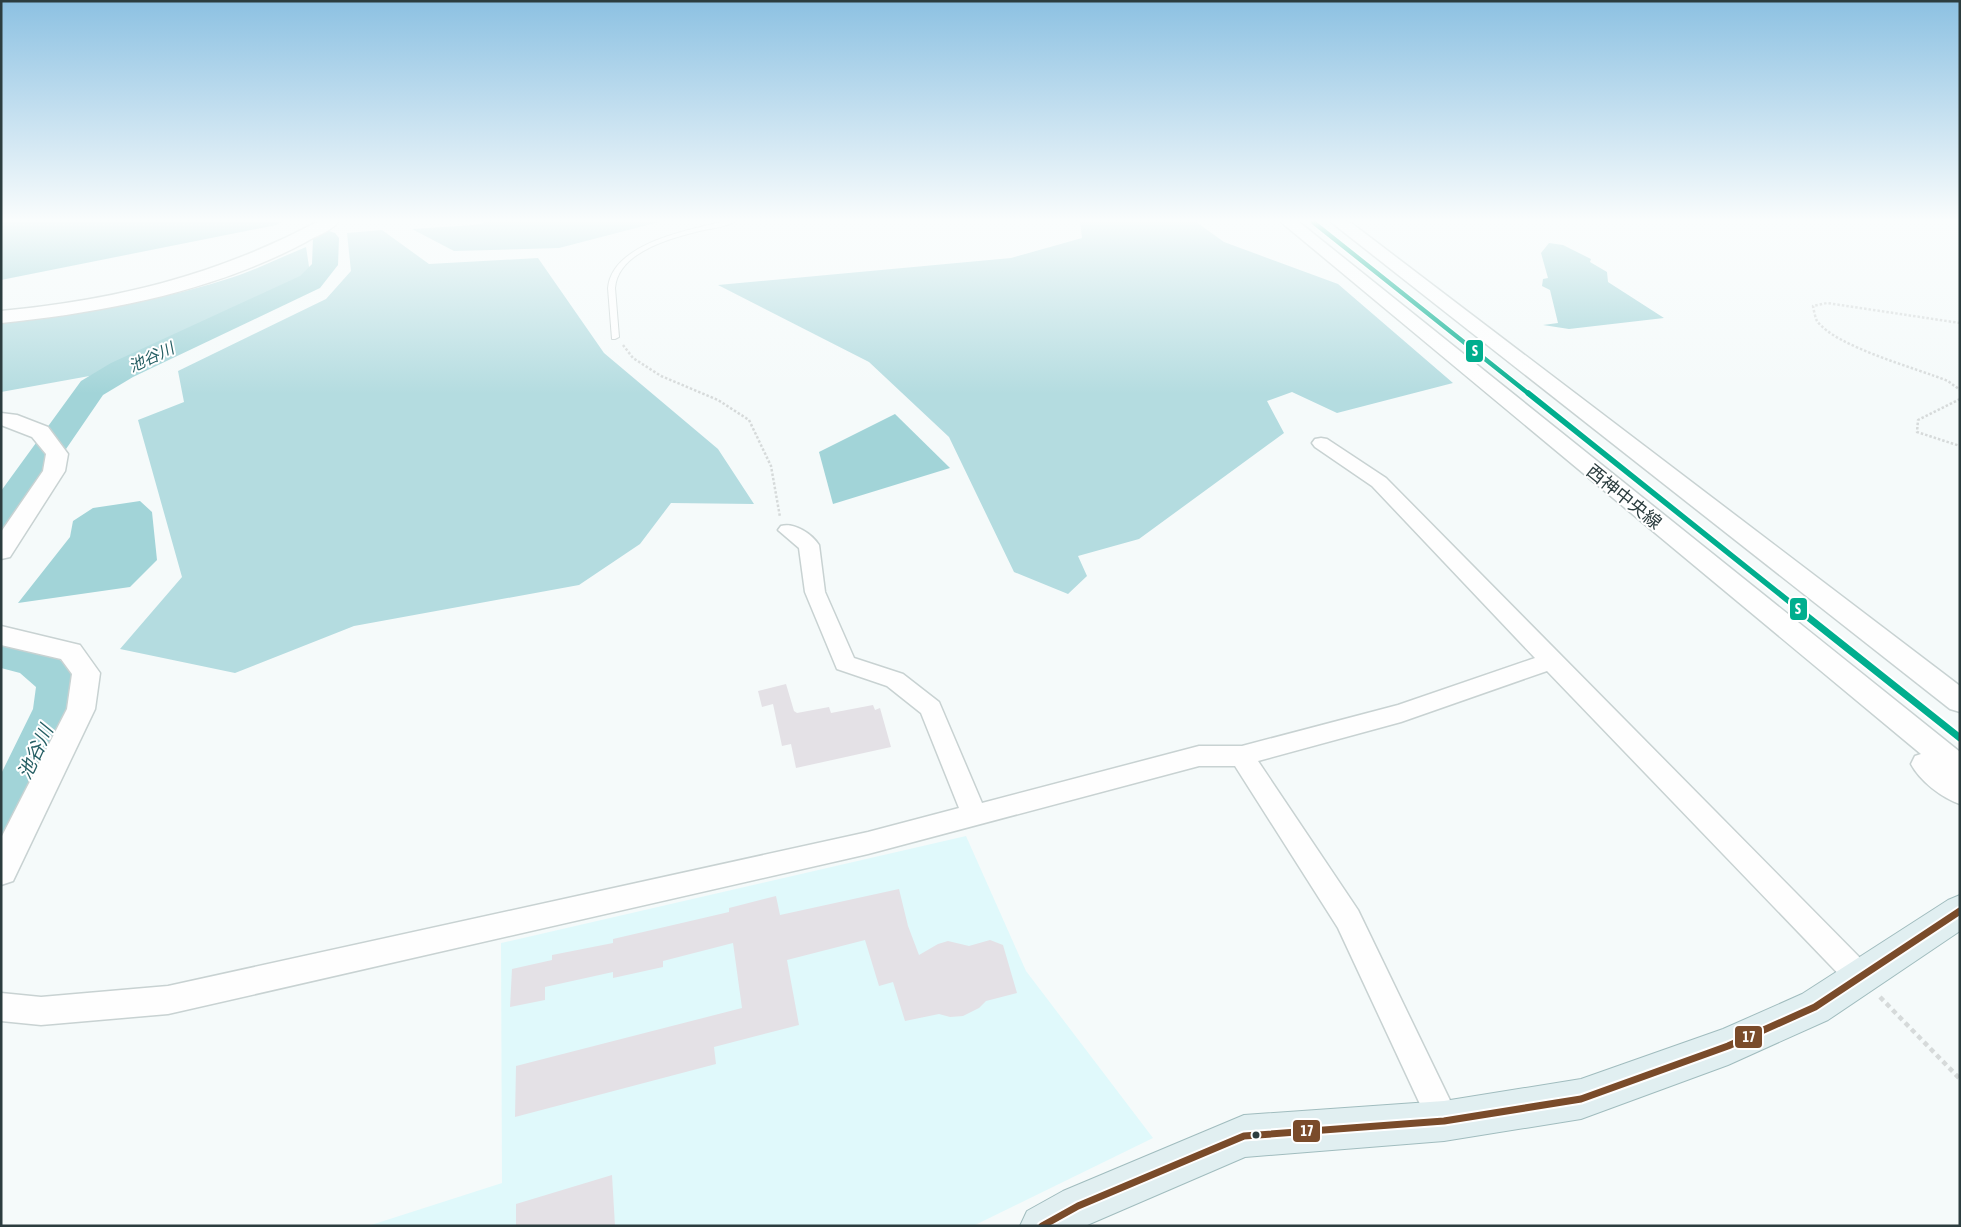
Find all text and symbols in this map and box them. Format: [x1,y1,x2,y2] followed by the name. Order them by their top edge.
[125,338,178,375] water label: 池谷川
[1465,339,1484,363] line badge: S
[1472,343,1478,359] text: S
[1583,460,1666,533] street label: 西神中央線
[1789,597,1808,621] line badge: S
[1795,601,1801,617] text: S
[13,720,58,782] water label: 池谷川
[1734,1025,1763,1049] line badge: 17
[1742,1029,1756,1045] text: 17
[1292,1119,1321,1143] line badge: 17
[1300,1123,1314,1139] text: 17
[1251,1130,1261,1140] unlabelled marker

